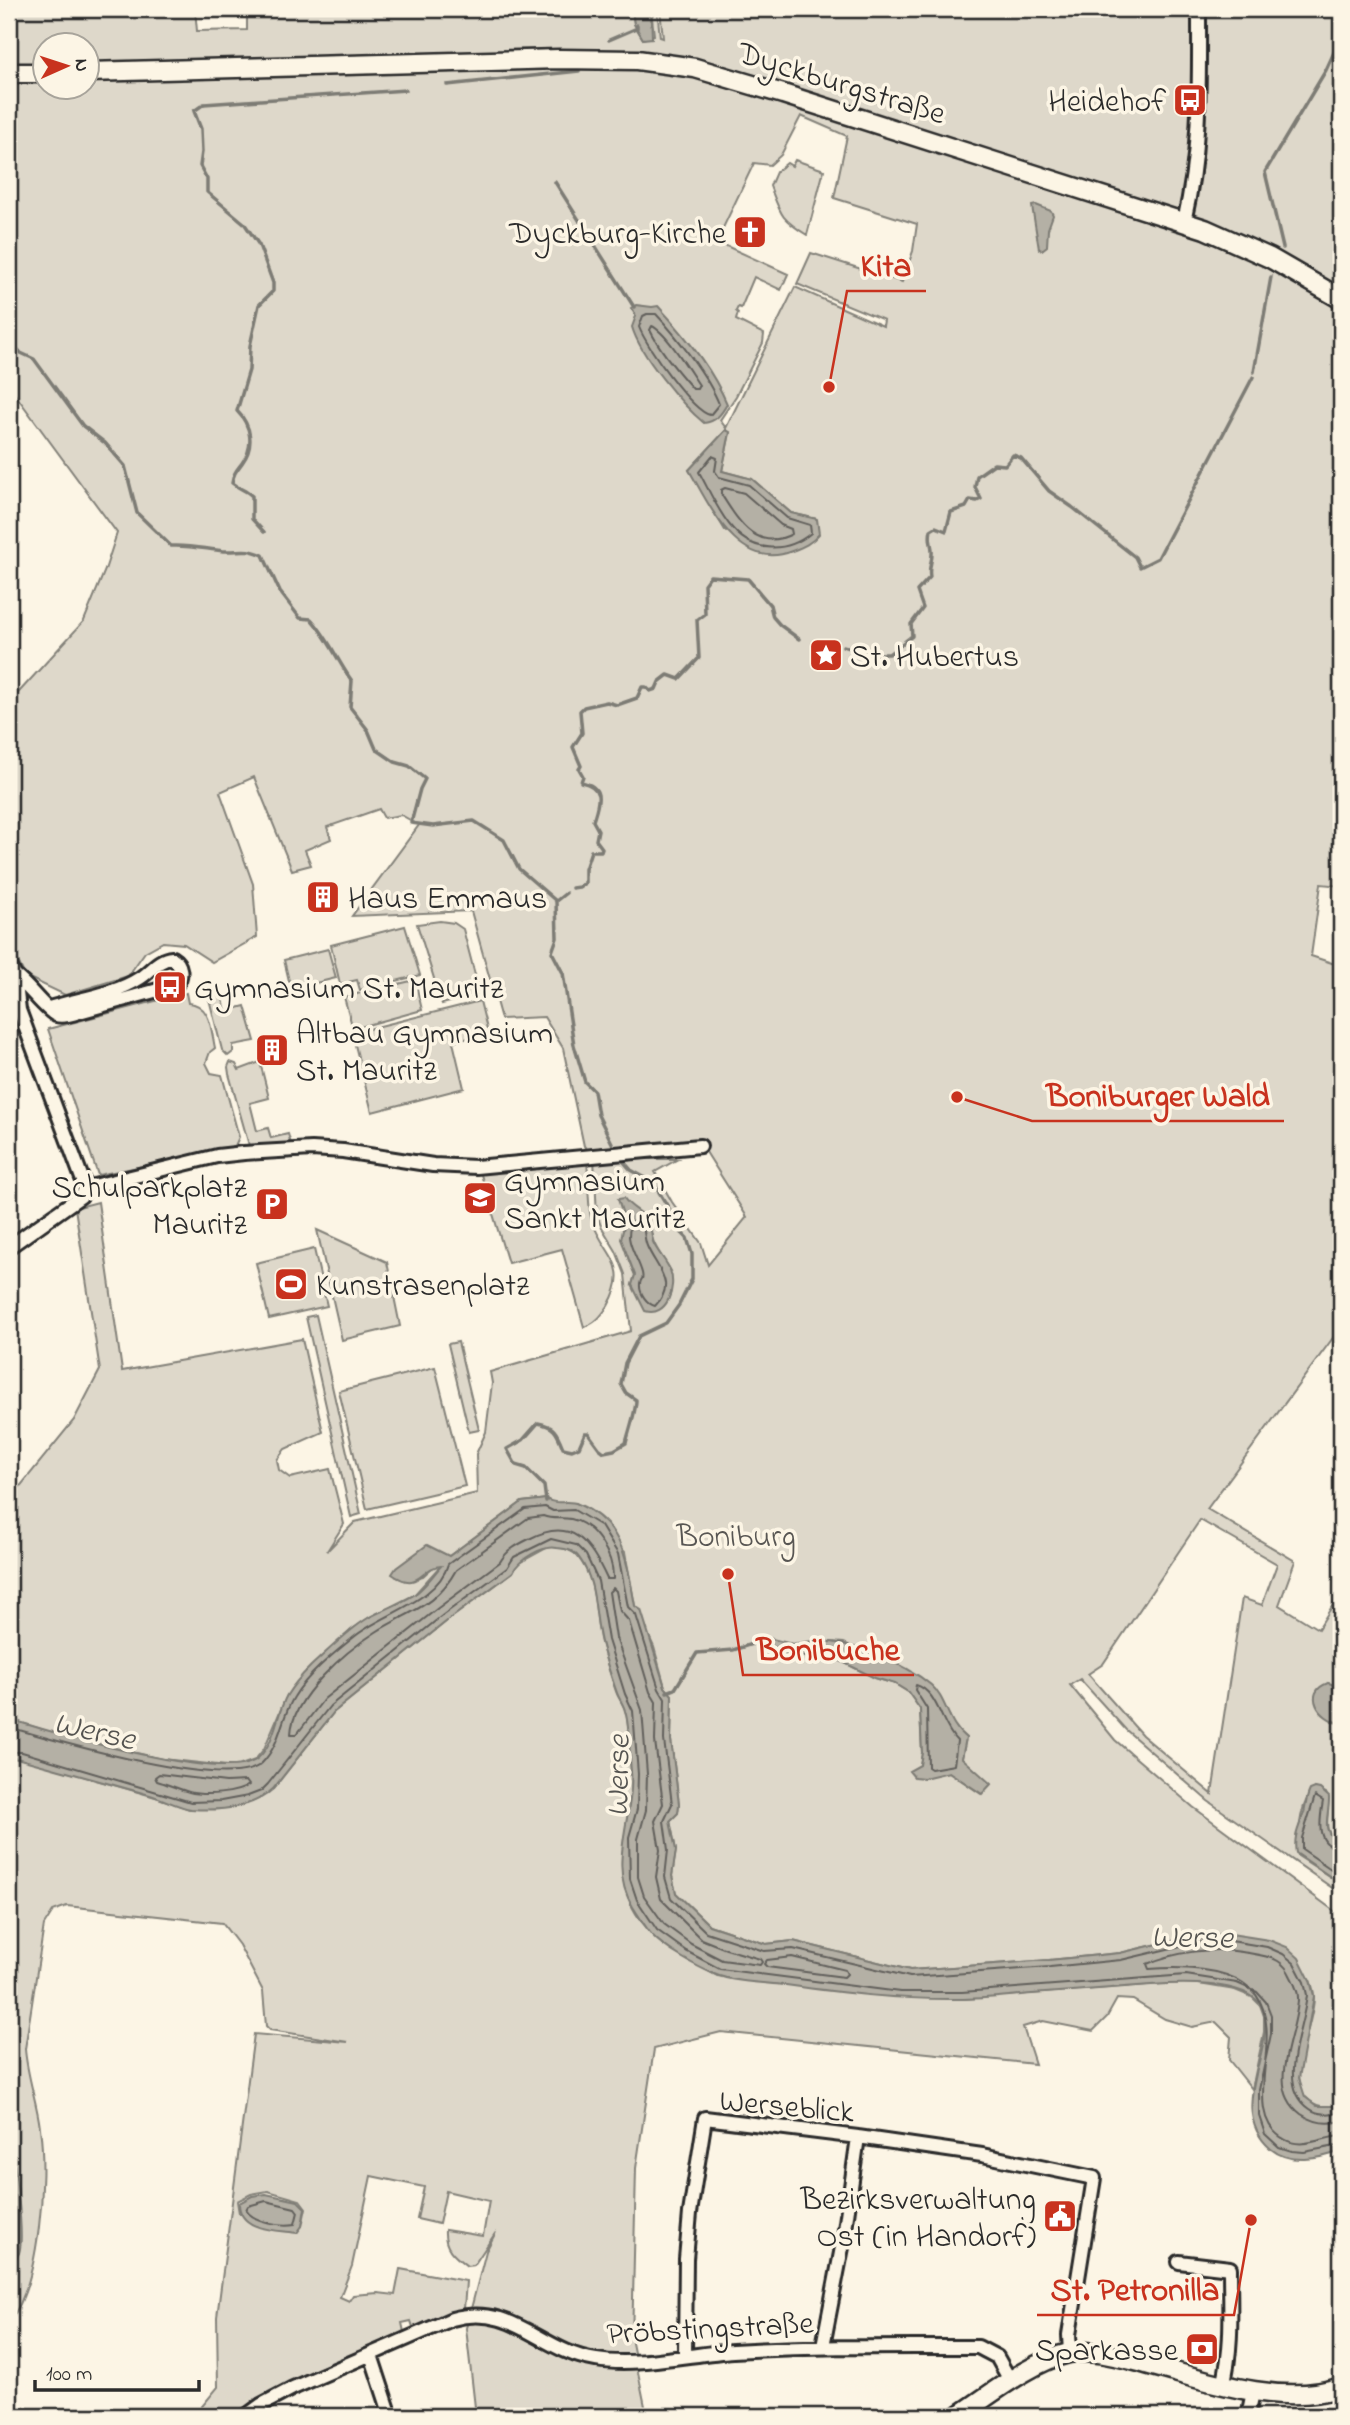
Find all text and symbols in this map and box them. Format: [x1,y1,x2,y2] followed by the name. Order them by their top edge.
[730,31,951,139] street label: Dyckburgstraße
[32,32,102,102] north arrow
[67,58,94,73] text: N
[1048,80,1166,127] place label: Heidehof
[1171,81,1209,119] bus stop icon: Heidehof
[508,212,727,259] place label: Dyckburg-Kirche
[731,213,769,251] church icon: Dyckburg-Kirche
[847,237,926,291] callout: Kita
[861,244,912,292] text: Kita
[850,635,1019,682] place label: St. Hubertus
[807,636,845,674] place icon: St. Hubertus
[348,877,547,924] place label: Haus Emmaus
[304,878,342,916] building icon: Haus Emmaus
[194,967,504,1014] place label: Gymnasium St. Mauritz
[151,968,189,1006] bus stop icon: Gymnasium St. Mauritz
[296,1012,553,1096] place label: Altbau Gymnasium St. Mauritz
[253,1031,291,1069] building icon: Altbau Gymnasium St. Mauritz
[1032,1067,1284,1121] callout: Boniburger Wald
[1044,1074,1270,1123] text: Boniburger Wald
[504,1160,686,1244] place label: Gymnasium Sankt Mauritz
[52,1166,248,1250] place label: Schulparkplatz Mauritz
[461,1179,499,1217] school or university icon: Gymnasium Sankt Mauritz
[253,1185,291,1223] parking icon: Schulparkplatz Mauritz
[316,1264,530,1311] place label: Kunstrasenplatz
[272,1265,310,1303] sports icon: Kunstrasenplatz
[675,1515,796,1562] park label: Boniburg
[743,1621,914,1675] callout: Bonibuche
[755,1628,901,1676] text: Bonibuche
[49,1700,141,1766] water label: Werse
[595,1733,645,1818] water label: Werse
[1150,1914,1235,1964] water label: Werse
[717,2079,857,2138] street label: Werseblick
[799,2178,1036,2262] place label: Bezirksverwaltung Ost (in Handorf)
[1041,2197,1079,2235] public building icon: Bezirksverwaltung Ost (in Handorf)
[1037,2261,1234,2315] callout: St. Petronilla
[1051,2268,1220,2316] text: St. Petronilla
[605,2302,816,2359] street label: Pröbstingstraße
[1035,2329,1179,2376] place label: Sparkasse
[1183,2330,1221,2368] bank icon: Sparkasse
[35,2348,200,2392] scale bar
[46,2360,92,2390] text: 100 m

